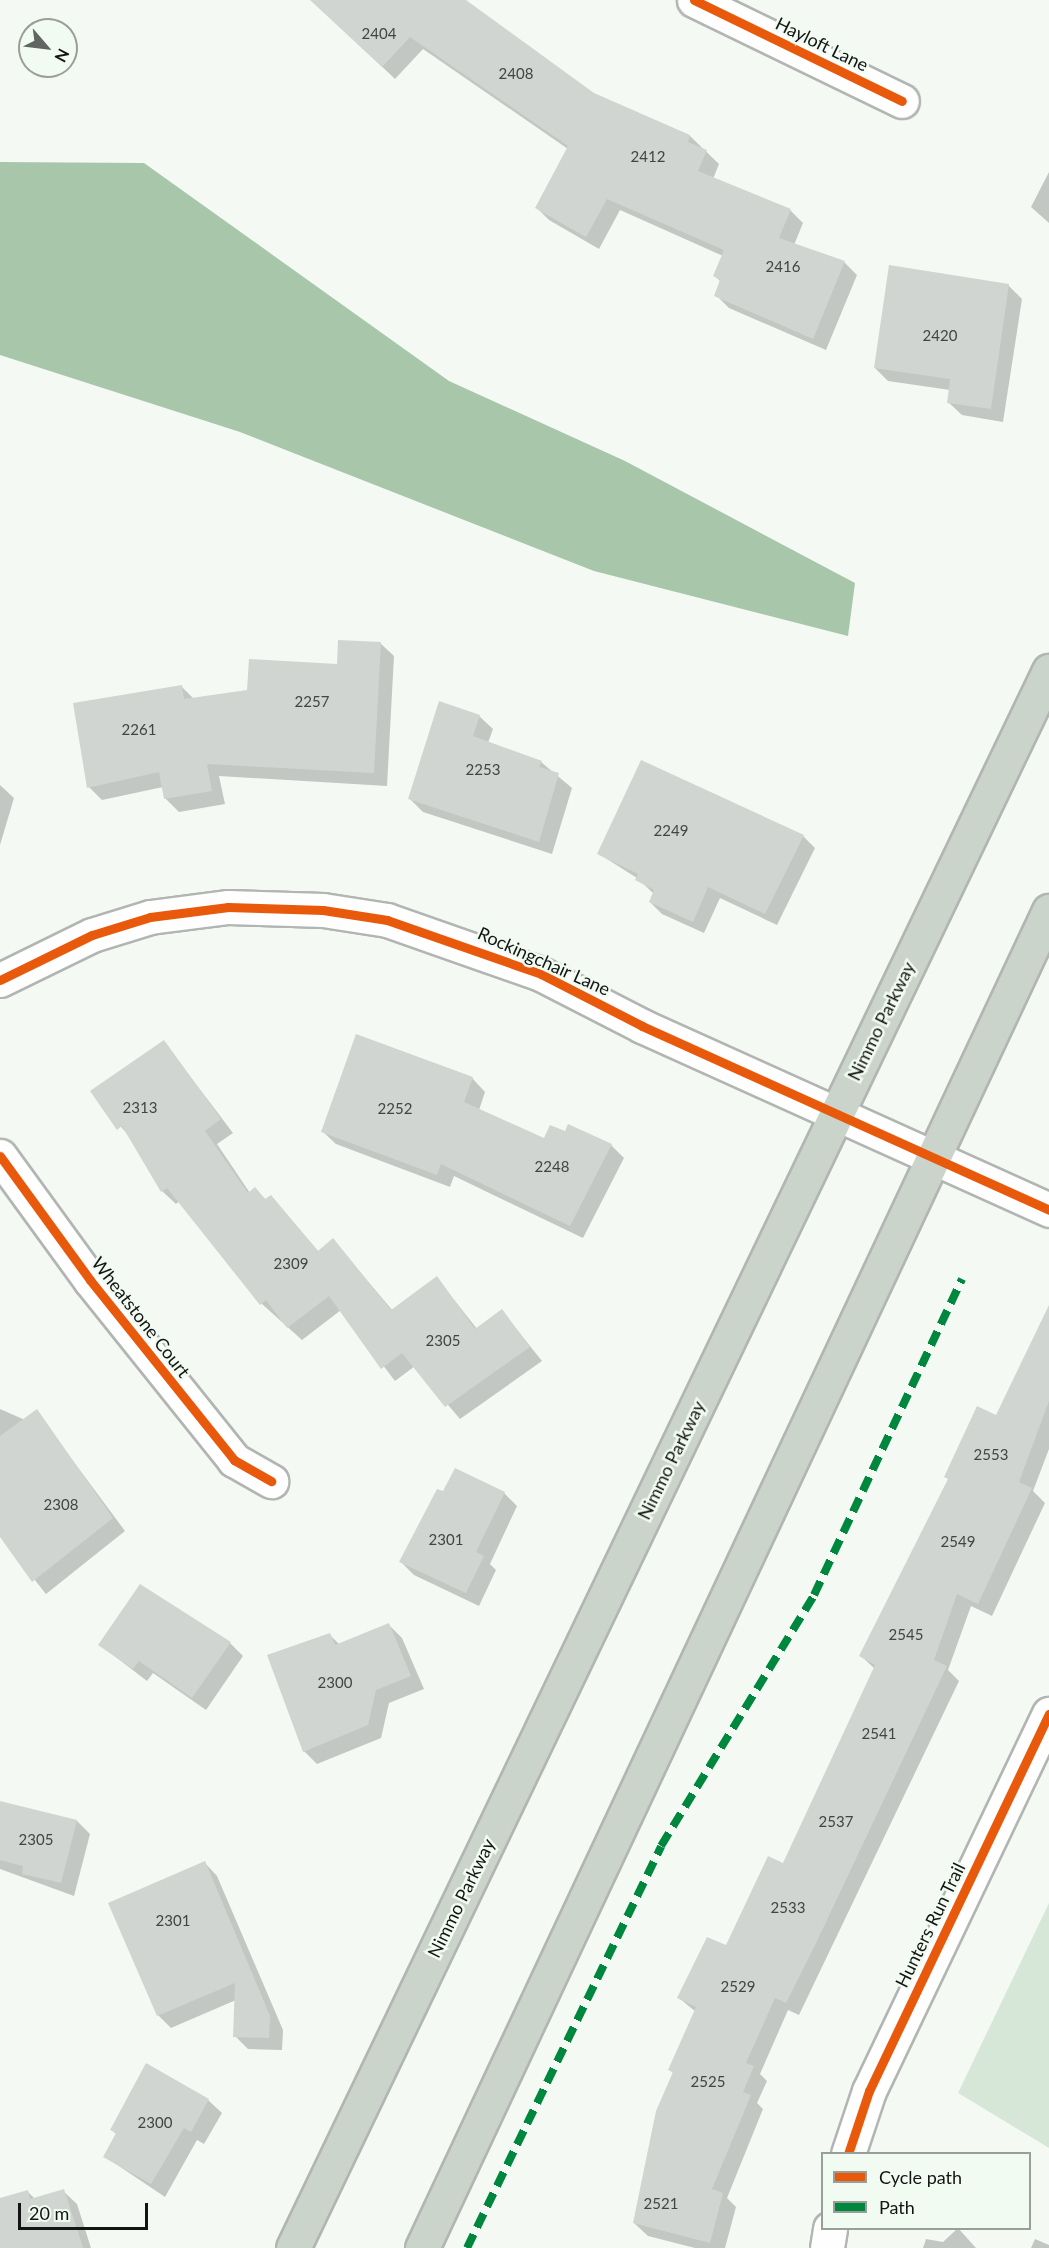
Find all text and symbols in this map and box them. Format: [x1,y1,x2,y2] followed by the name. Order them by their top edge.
[772,12,872,76] street label: Hayloft Lane
[18,18,78,78] north arrow
[362,25,396,43] house number: 2404
[51,46,74,66] text: N
[499,65,533,83] house number: 2408
[631,148,665,166] house number: 2412
[766,258,800,276] house number: 2416
[923,327,957,345] house number: 2420
[295,693,329,711] house number: 2257
[122,721,156,739] house number: 2261
[466,761,500,779] house number: 2253
[654,822,688,840] house number: 2249
[474,922,614,1000] street label: Rockingchair Lane
[843,958,919,1084] street label: Nimmo Parkway
[123,1099,157,1117] house number: 2313
[378,1100,412,1118] house number: 2252
[535,1158,569,1176] house number: 2248
[87,1252,195,1382] street label: Wheatstone Court
[274,1255,308,1273] house number: 2309
[426,1332,460,1350] house number: 2305
[633,1397,709,1523] street label: Nimmo Parkway
[974,1446,1008,1464] house number: 2553
[44,1496,78,1514] house number: 2308
[429,1531,463,1549] house number: 2301
[941,1533,975,1551] house number: 2549
[889,1626,923,1644] house number: 2545
[318,1674,352,1692] house number: 2300
[862,1725,896,1743] house number: 2541
[819,1813,853,1831] house number: 2537
[19,1831,53,1849] house number: 2305
[423,1835,499,1961] street label: Nimmo Parkway
[890,1859,970,1991] street label: Hunters Run Trail
[771,1899,805,1917] house number: 2533
[156,1912,190,1930] house number: 2301
[721,1978,755,1996] house number: 2529
[691,2073,725,2091] house number: 2525
[138,2114,172,2132] house number: 2300
[821,2152,1031,2230] legend
[879,2166,962,2188] text: Cycle path
[21,2191,152,2229] scale bar
[644,2195,678,2213] house number: 2521
[879,2196,915,2218] text: Path
[29,2202,69,2224] text: 20 m

